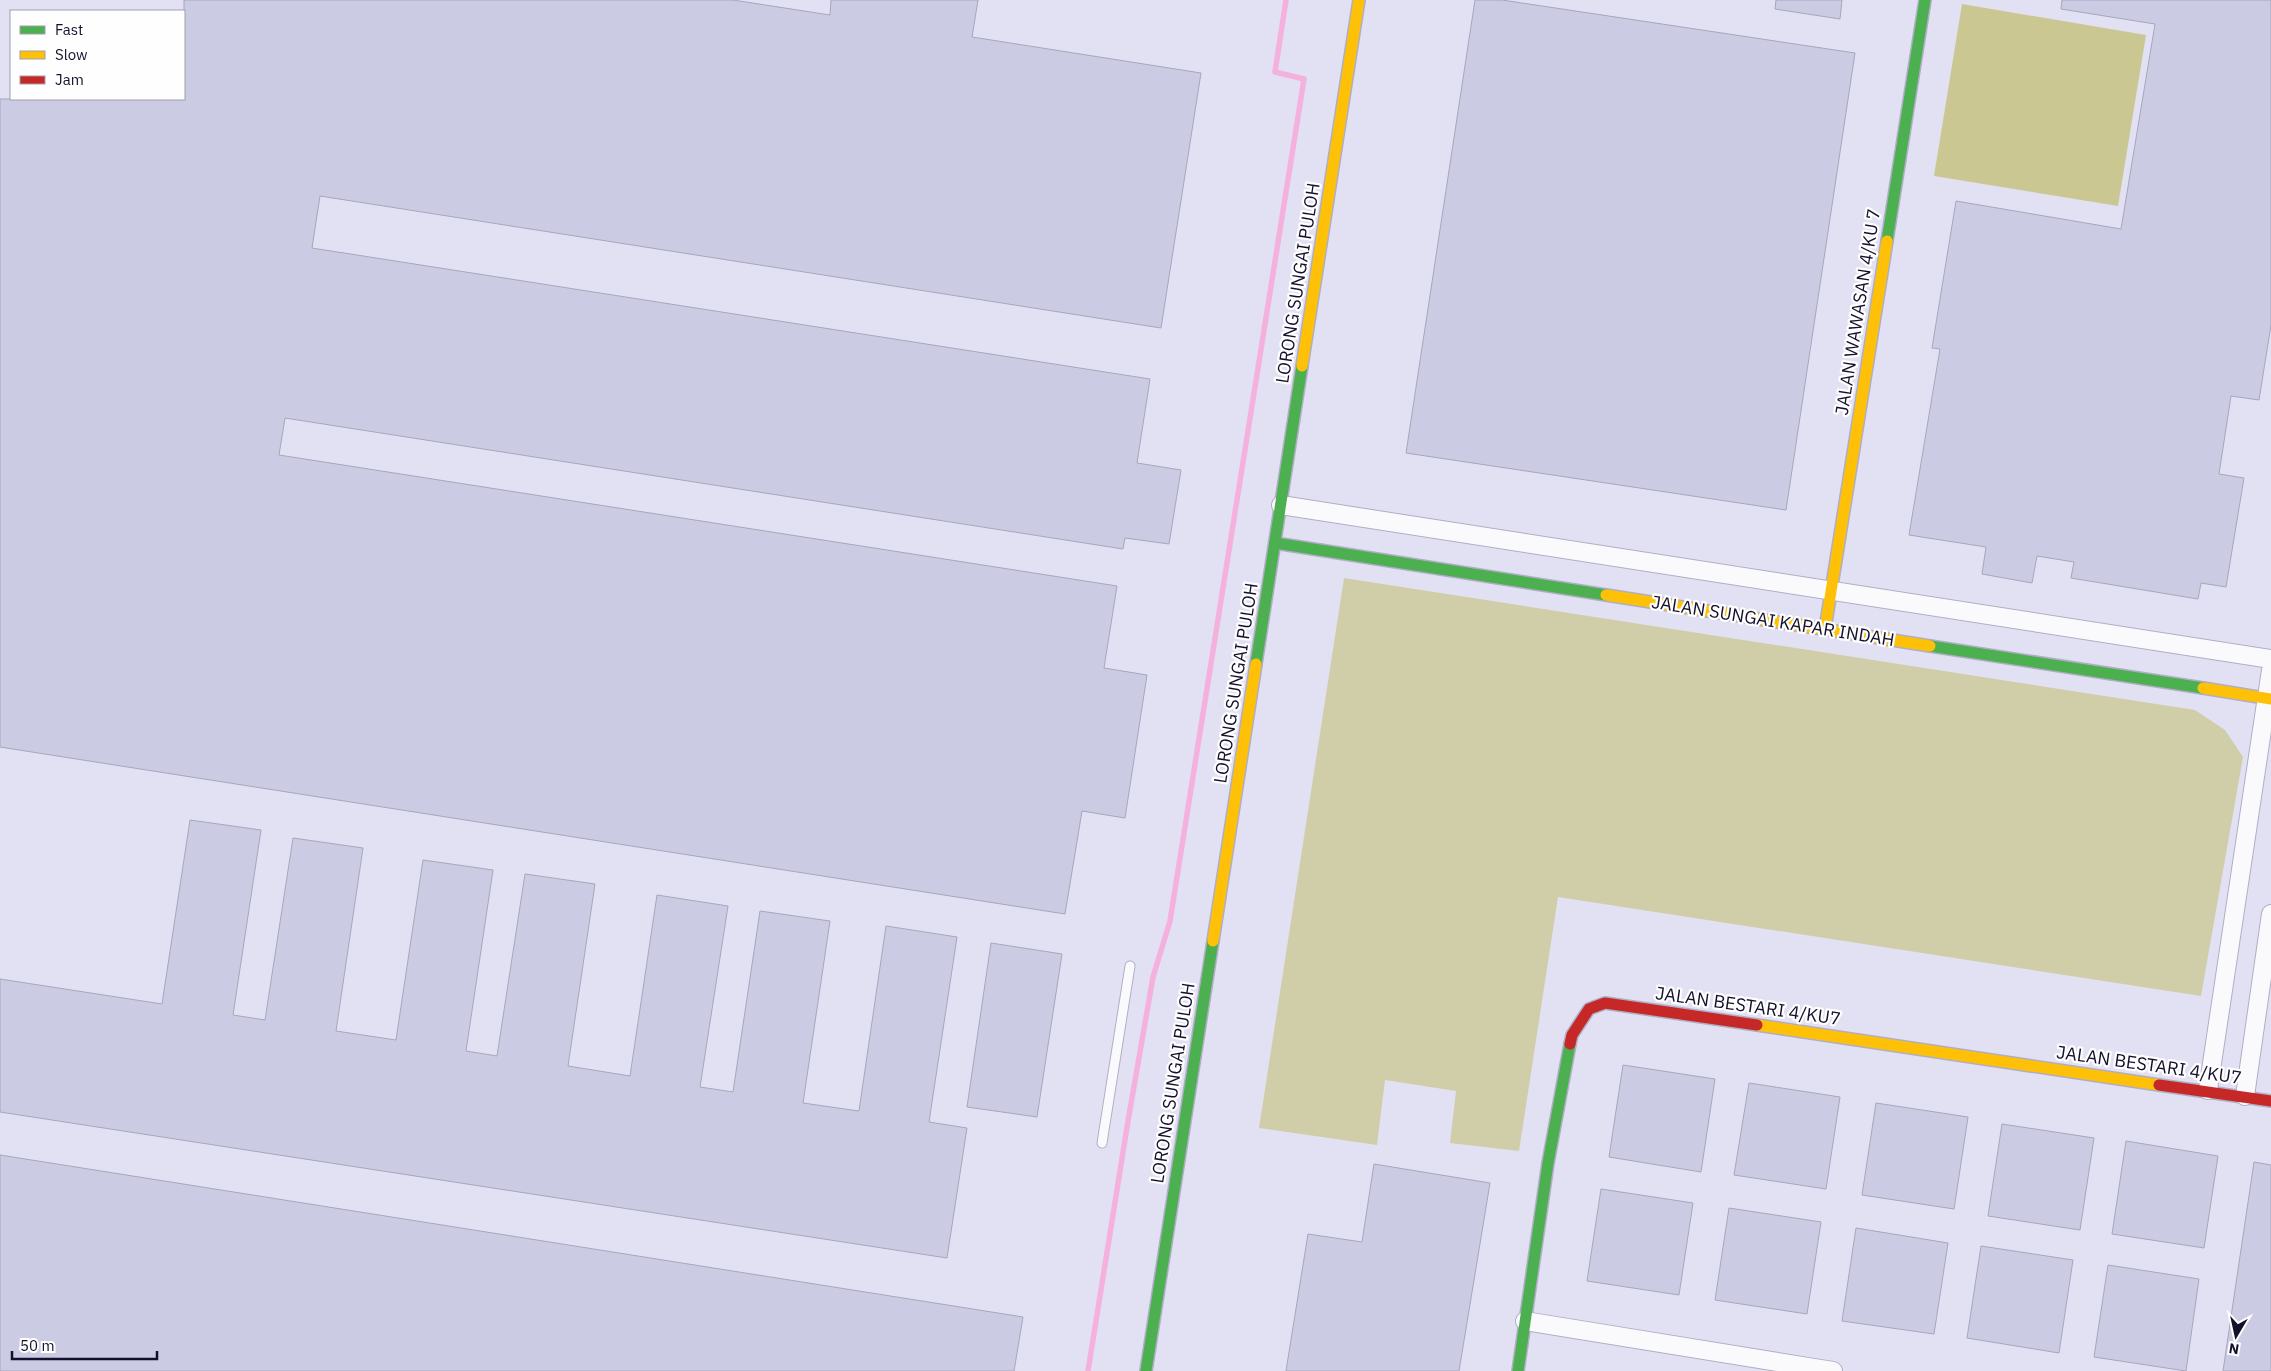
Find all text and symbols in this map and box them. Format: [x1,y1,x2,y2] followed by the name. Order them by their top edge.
[10,10,185,100] legend
[55,20,83,39] text: Fast
[55,45,88,64] text: Slow
[55,70,84,89] text: Jam
[1270,181,1325,385] street label: LORONG SUNGAI PULOH
[1830,207,1885,417] street label: JALAN WAWASAN 4/KU 7
[1208,581,1263,785] street label: LORONG SUNGAI PULOH
[1650,590,1896,651] street label: JALAN SUNGAI KAPAR INDAH
[1145,981,1200,1185] street label: LORONG SUNGAI PULOH
[1654,981,1842,1030] street label: JALAN BESTARI 4/KU7
[2055,1040,2243,1089] street label: JALAN BESTARI 4/KU7
[2211,1311,2261,1361] north arrow
[12,1328,158,1360] scale bar
[20,1336,55,1355] text: 50 m
[2228,1339,2240,1359] text: N

